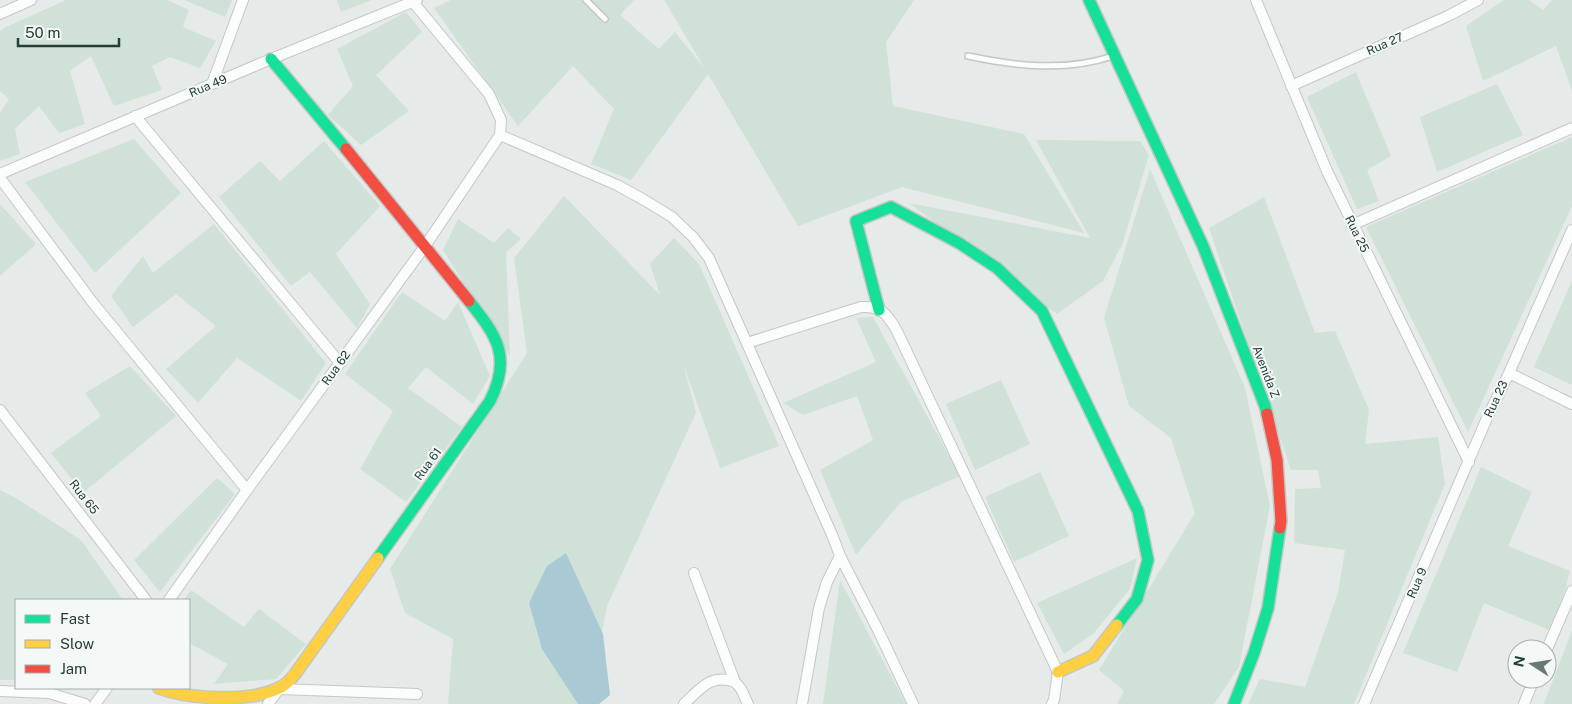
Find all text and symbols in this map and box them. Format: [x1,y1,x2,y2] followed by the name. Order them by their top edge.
[18,15,119,47] scale bar
[25,24,60,41] text: 50 m
[1364,30,1406,58] street label: Rua 27
[187,72,229,100] street label: Rua 49
[1342,213,1372,255] street label: Rua 25
[1250,344,1282,400] street label: Avenida Z
[319,348,353,388] street label: Rua 62
[1481,378,1511,420] street label: Rua 23
[411,445,445,483] street label: Rua 61
[66,477,102,517] street label: Rua 65
[1404,566,1430,600] street label: Rua 9
[15,599,190,689] legend
[60,610,90,627] text: Fast
[60,635,95,652] text: Slow
[1507,639,1557,689] north arrow
[1510,654,1528,668] text: N
[60,660,87,677] text: Jam

